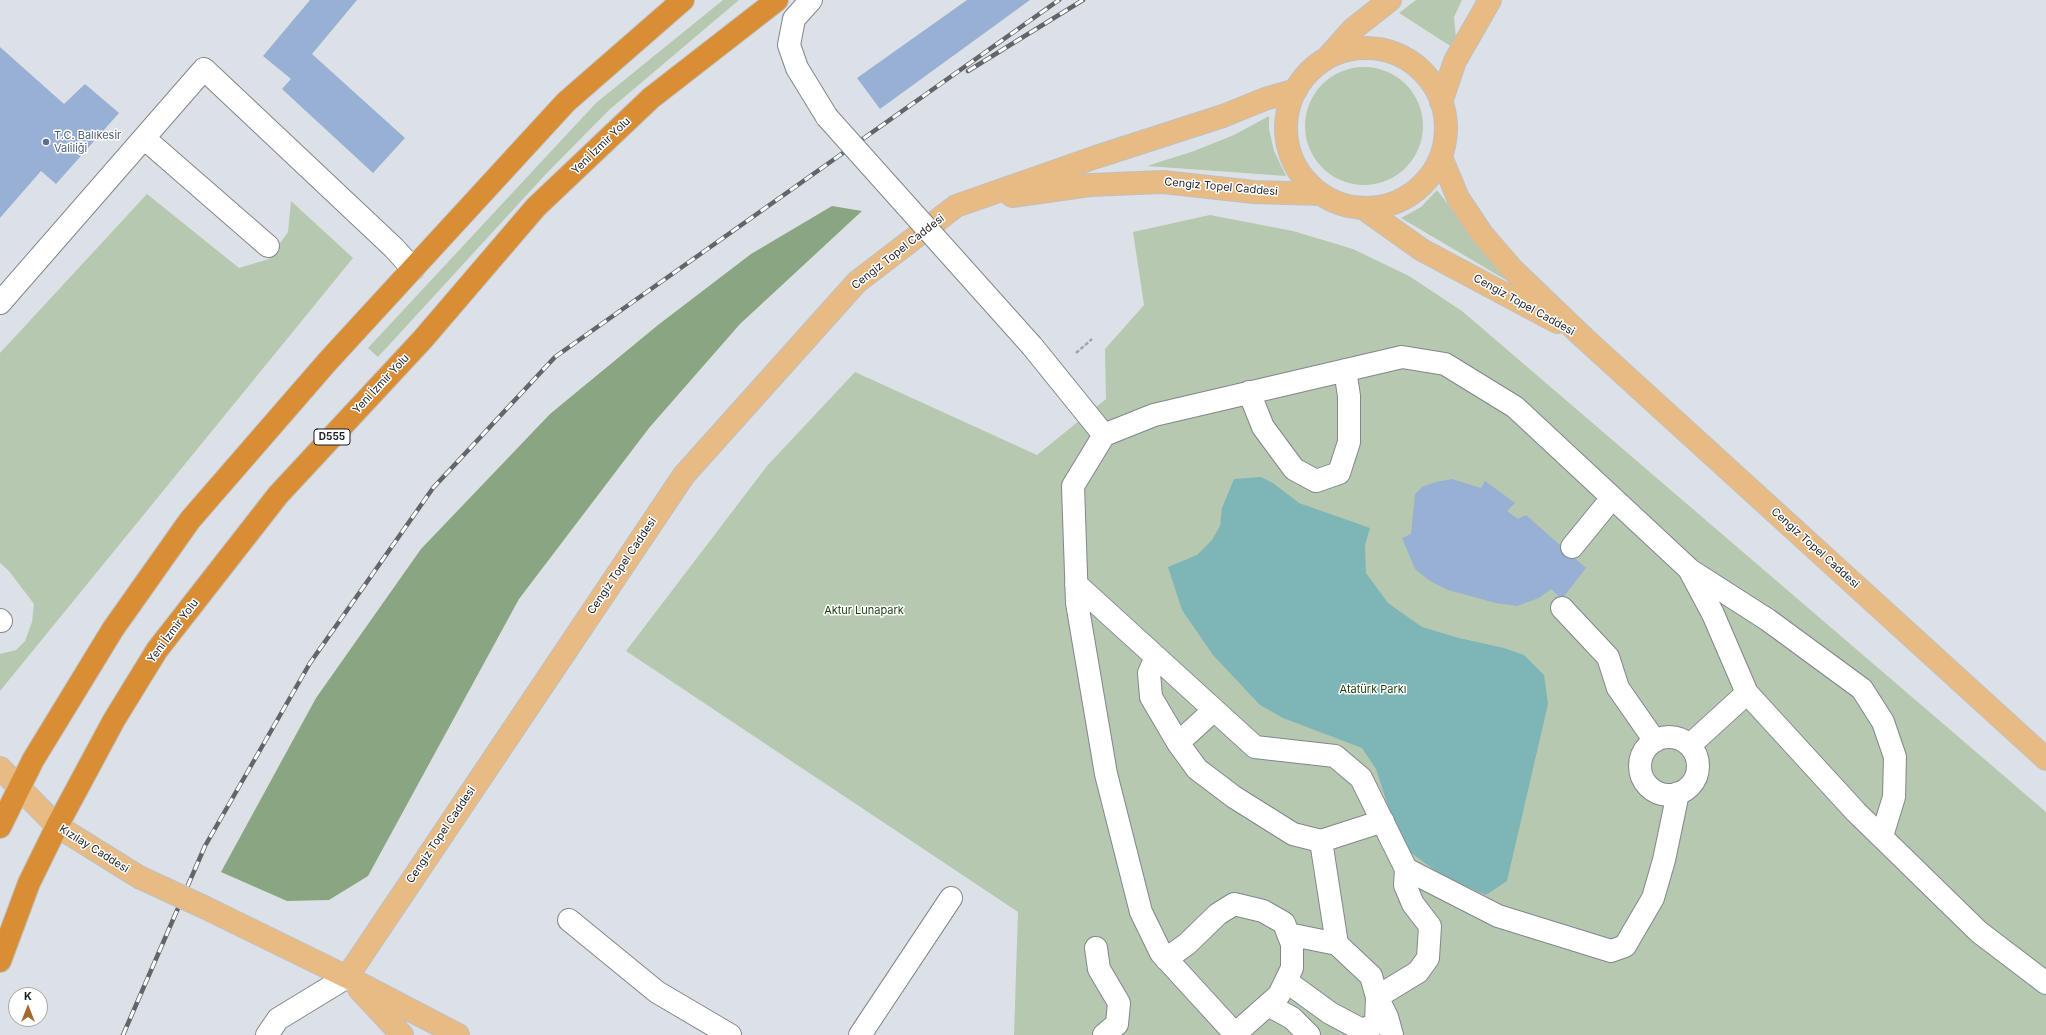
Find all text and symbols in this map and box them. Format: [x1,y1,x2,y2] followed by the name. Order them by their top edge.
[569,115,633,177] street label: Yeni İzmir Yolu
[54,129,121,155] place label: T.C. Balıkesir Valiliği
[41,137,51,147] marker: T.C. Balıkesir Valiliği
[1164,175,1278,199] street label: Cengiz Topel Caddesi
[849,212,947,292] street label: Cengiz Topel Caddesi
[1471,272,1577,338] street label: Cengiz Topel Caddesi
[350,352,412,416] street label: Yeni İzmir Yolu
[314,429,350,445] road number: D555
[1768,505,1862,591] street label: Cengiz Topel Caddesi
[585,515,659,617] street label: Cengiz Topel Caddesi
[145,597,201,665] street label: Yeni İzmir Yolu
[824,604,904,618] park label: Aktur Lunapark
[1340,683,1406,697] park label: Atatürk Parkı
[404,784,478,886] street label: Cengiz Topel Caddesi
[57,822,131,876] street label: Kızılay Caddesi
[8,987,48,1027] north arrow
[24,989,32,1003] text: K

